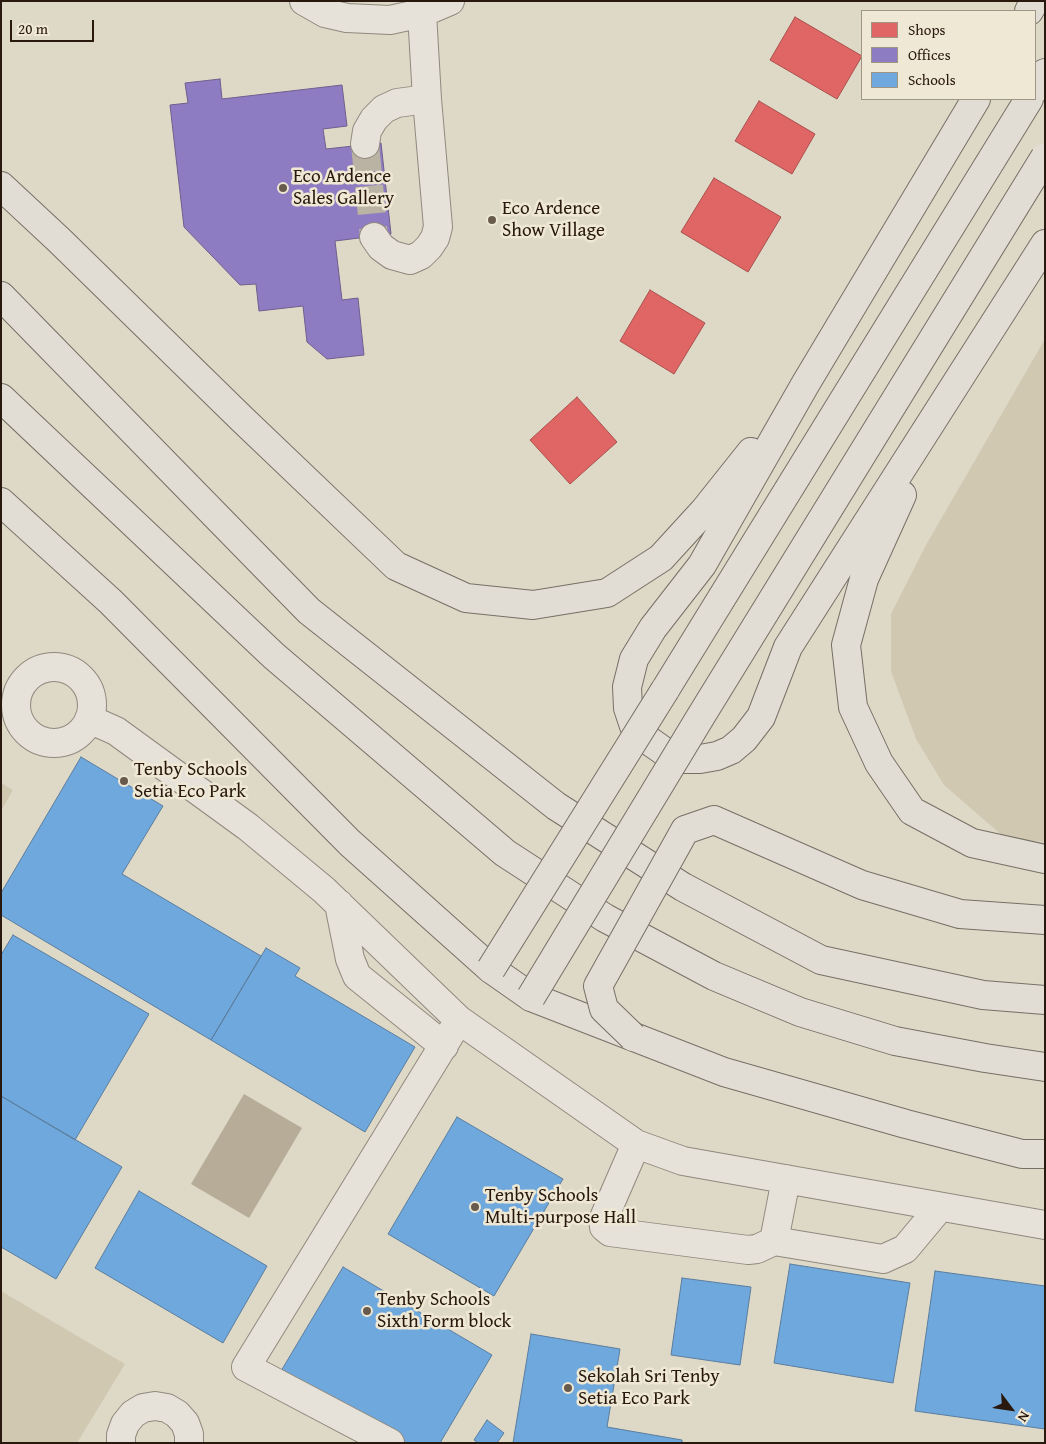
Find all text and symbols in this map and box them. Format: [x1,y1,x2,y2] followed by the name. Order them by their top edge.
[12,10,96,42] scale bar
[861,10,1036,100] legend
[18,18,48,39] text: 20 m
[908,19,945,40] text: Shops
[908,44,951,65] text: Offices
[908,69,956,90] text: Schools
[293,166,394,210] place label: Eco Ardence Sales Gallery
[277,182,289,194] marker: Eco Ardence Sales Gallery
[502,198,605,242] place label: Eco Ardence Show Village
[486,214,498,226] marker: Eco Ardence Show Village
[134,759,247,803] place label: Tenby Schools Setia Eco Park
[118,775,130,787] marker: Tenby Schools Setia Eco Park
[485,1185,636,1229] place label: Tenby Schools Multi-purpose Hall
[469,1201,481,1213] marker: Tenby Schools Multi-purpose Hall
[377,1289,511,1333] place label: Tenby Schools Sixth Form block
[361,1305,373,1317] marker: Tenby Schools Sixth Form block
[578,1366,720,1410] place label: Sekolah Sri Tenby Setia Eco Park
[562,1382,574,1394] marker: Sekolah Sri Tenby Setia Eco Park
[986,1384,1036,1434] north arrow
[1013,1408,1035,1426] text: N

